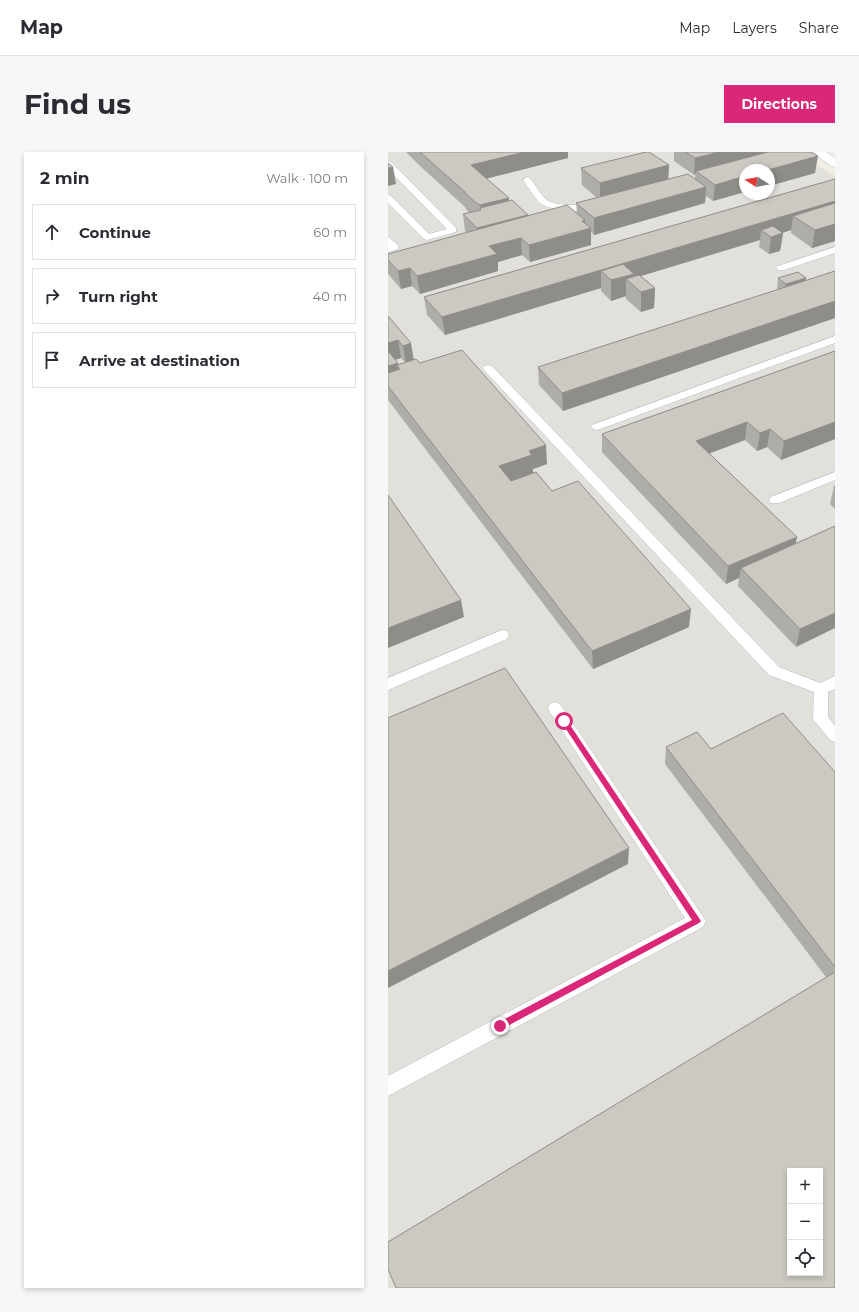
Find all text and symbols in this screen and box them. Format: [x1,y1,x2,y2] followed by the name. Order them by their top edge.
[20,16,63,39] text: Map
[679,19,710,37] text: Map
[732,19,777,37] text: Layers
[799,19,839,37] text: Share
[724,85,835,123] button: Directions
[24,87,131,121] text: Find us
[739,164,775,200] north arrow
[40,168,90,188] text: 2 min
[266,170,348,186] text: Walk · 100 m
[41,221,63,243] icon: ahead
[79,223,151,242] text: Continue
[313,224,347,240] text: 60 m
[41,285,63,307] icon: right
[79,287,158,306] text: Turn right
[313,288,347,304] text: 40 m
[41,349,63,371] icon: arrive
[79,351,240,370] text: Arrive at destination
[555,712,573,730] route start
[491,1017,509,1035] route end
[787,1168,823,1276] map controls
[787,1168,823,1204] button: +
[787,1204,823,1240] button: −
[787,1240,823,1276] button: locate

